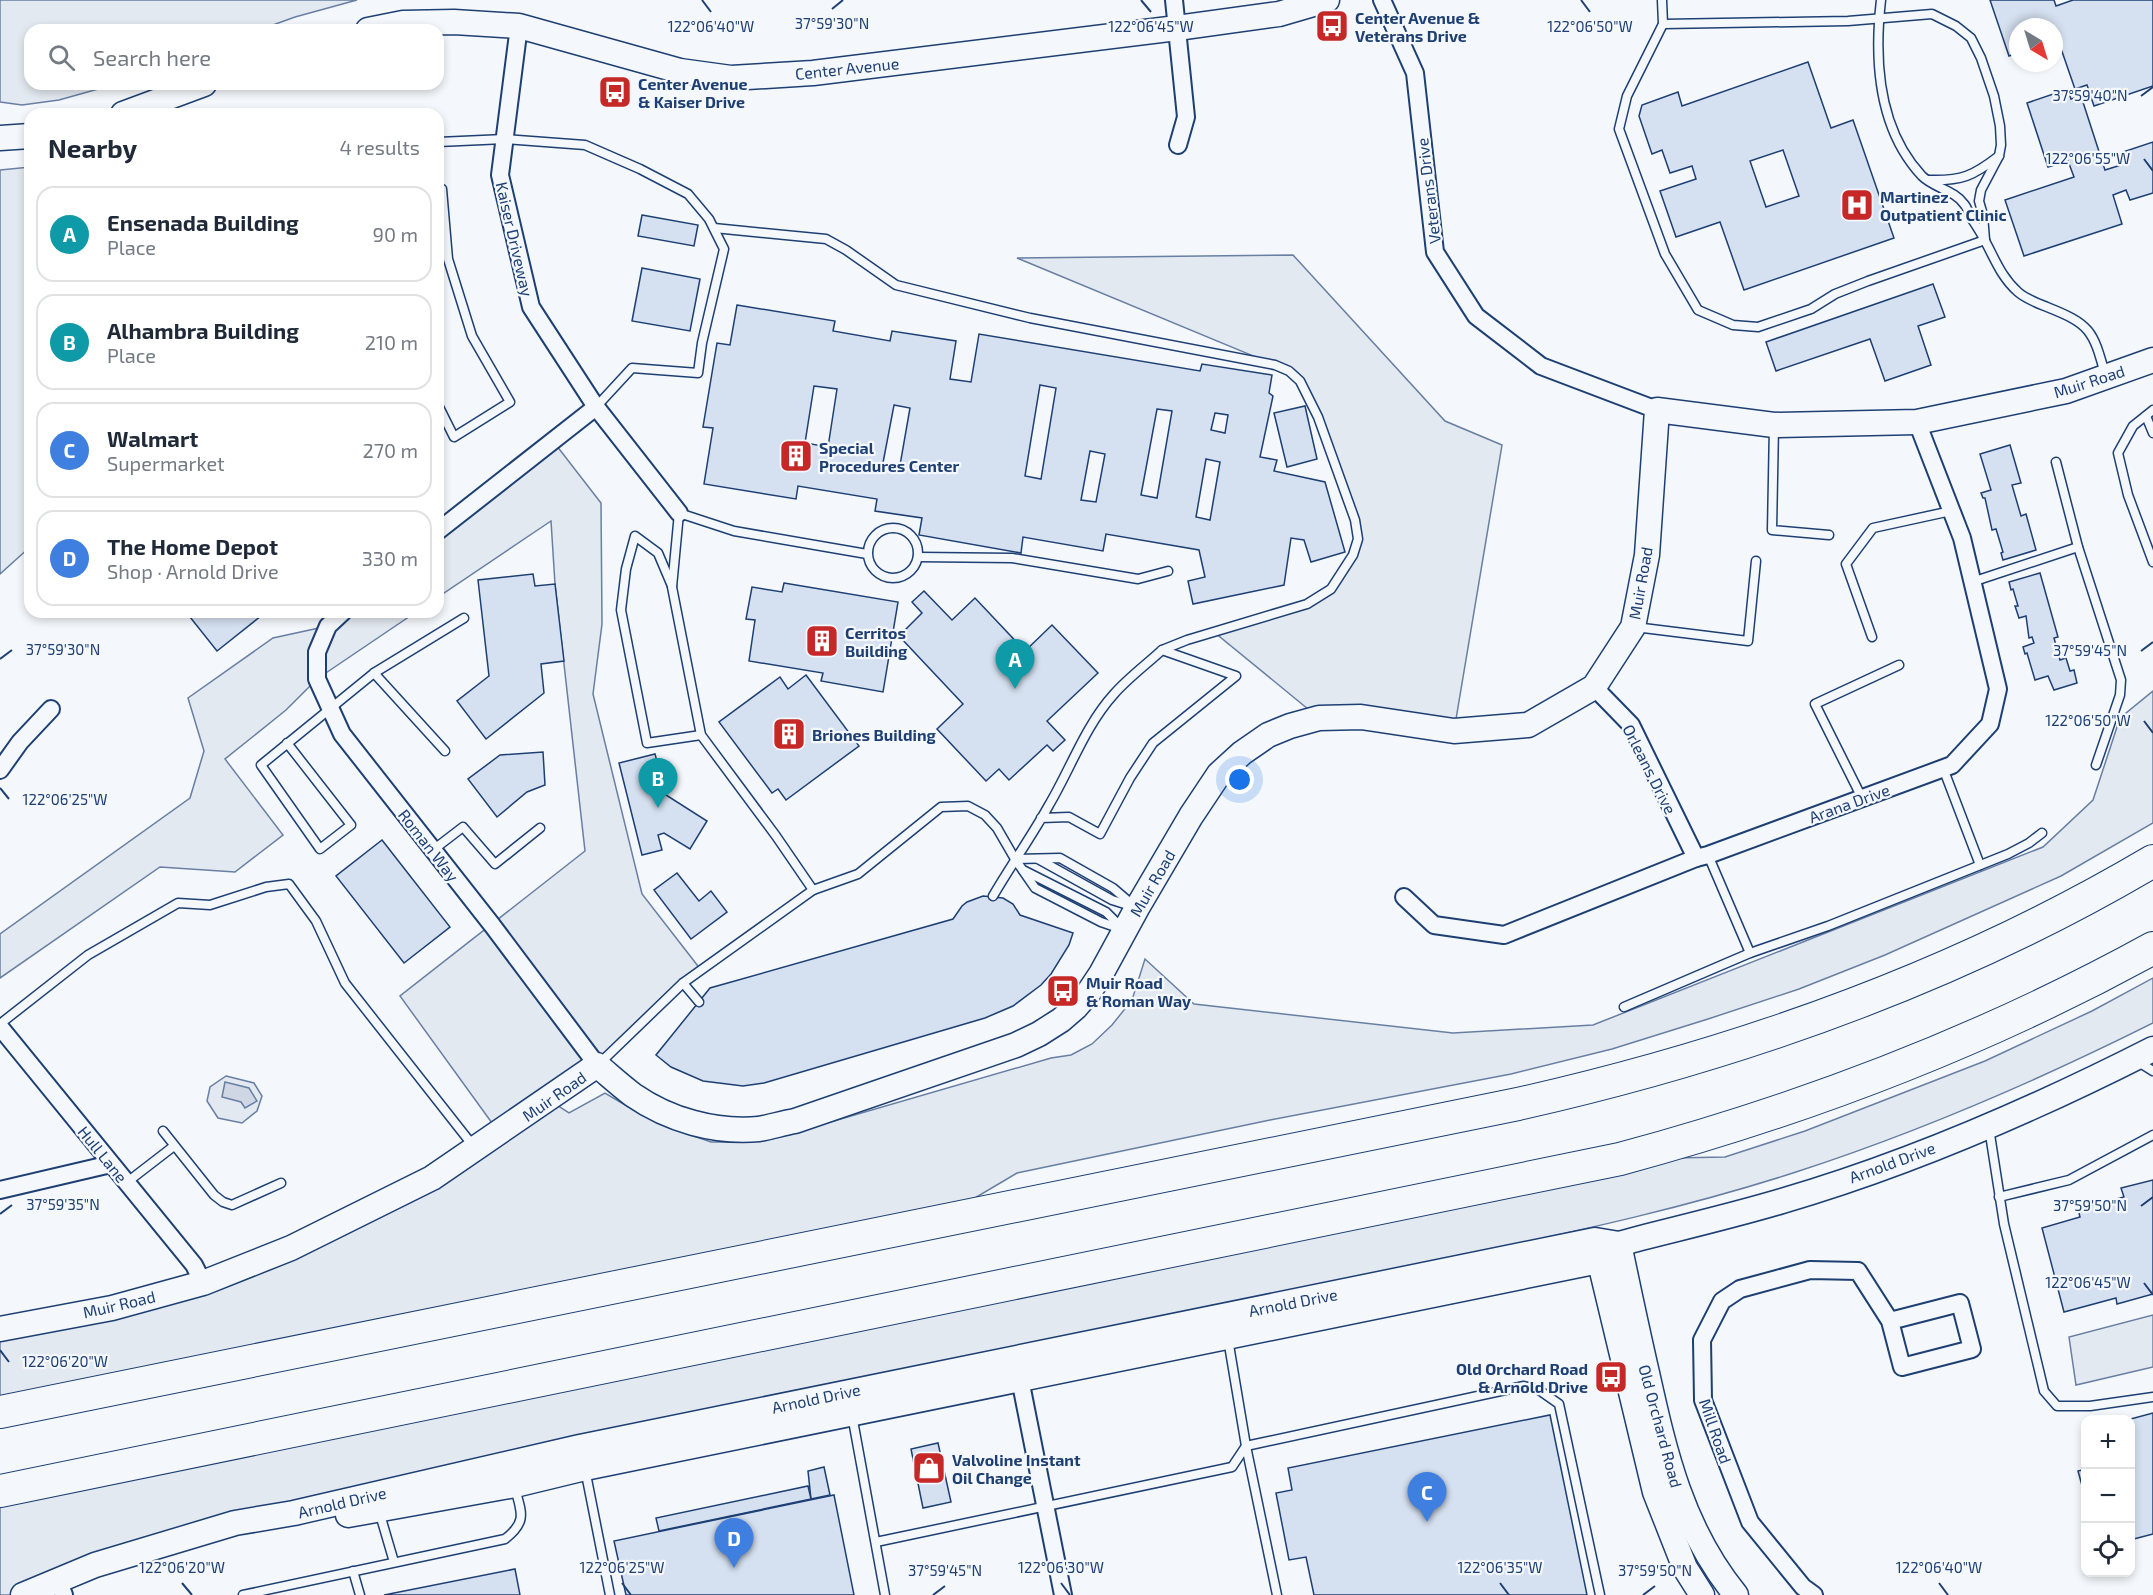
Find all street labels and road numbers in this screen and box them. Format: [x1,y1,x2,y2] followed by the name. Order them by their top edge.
[794,53,900,83] street label: Center Avenue
[1412,137,1444,245] street label: Veterans Drive
[493,180,538,299] street label: Kaiser Driveway
[2051,361,2127,401] street label: Muir Road
[1624,545,1656,621] street label: Muir Road
[1619,721,1681,817] street label: Orleans Drive
[1806,780,1892,826] street label: Arana Drive
[395,805,463,885] street label: Roman Way
[1125,846,1179,920] street label: Muir Road
[518,1067,590,1125] street label: Muir Road
[74,1122,132,1186] street label: Hull Lane
[1846,1138,1938,1186] street label: Arnold Drive
[1247,1284,1339,1320] street label: Arnold Drive
[81,1286,157,1322] street label: Muir Road
[1635,1362,1687,1490] street label: Old Orchard Road
[770,1379,862,1417] street label: Arnold Drive
[1696,1396,1736,1466] street label: Mill Road
[296,1483,388,1521] street label: Arnold Drive

